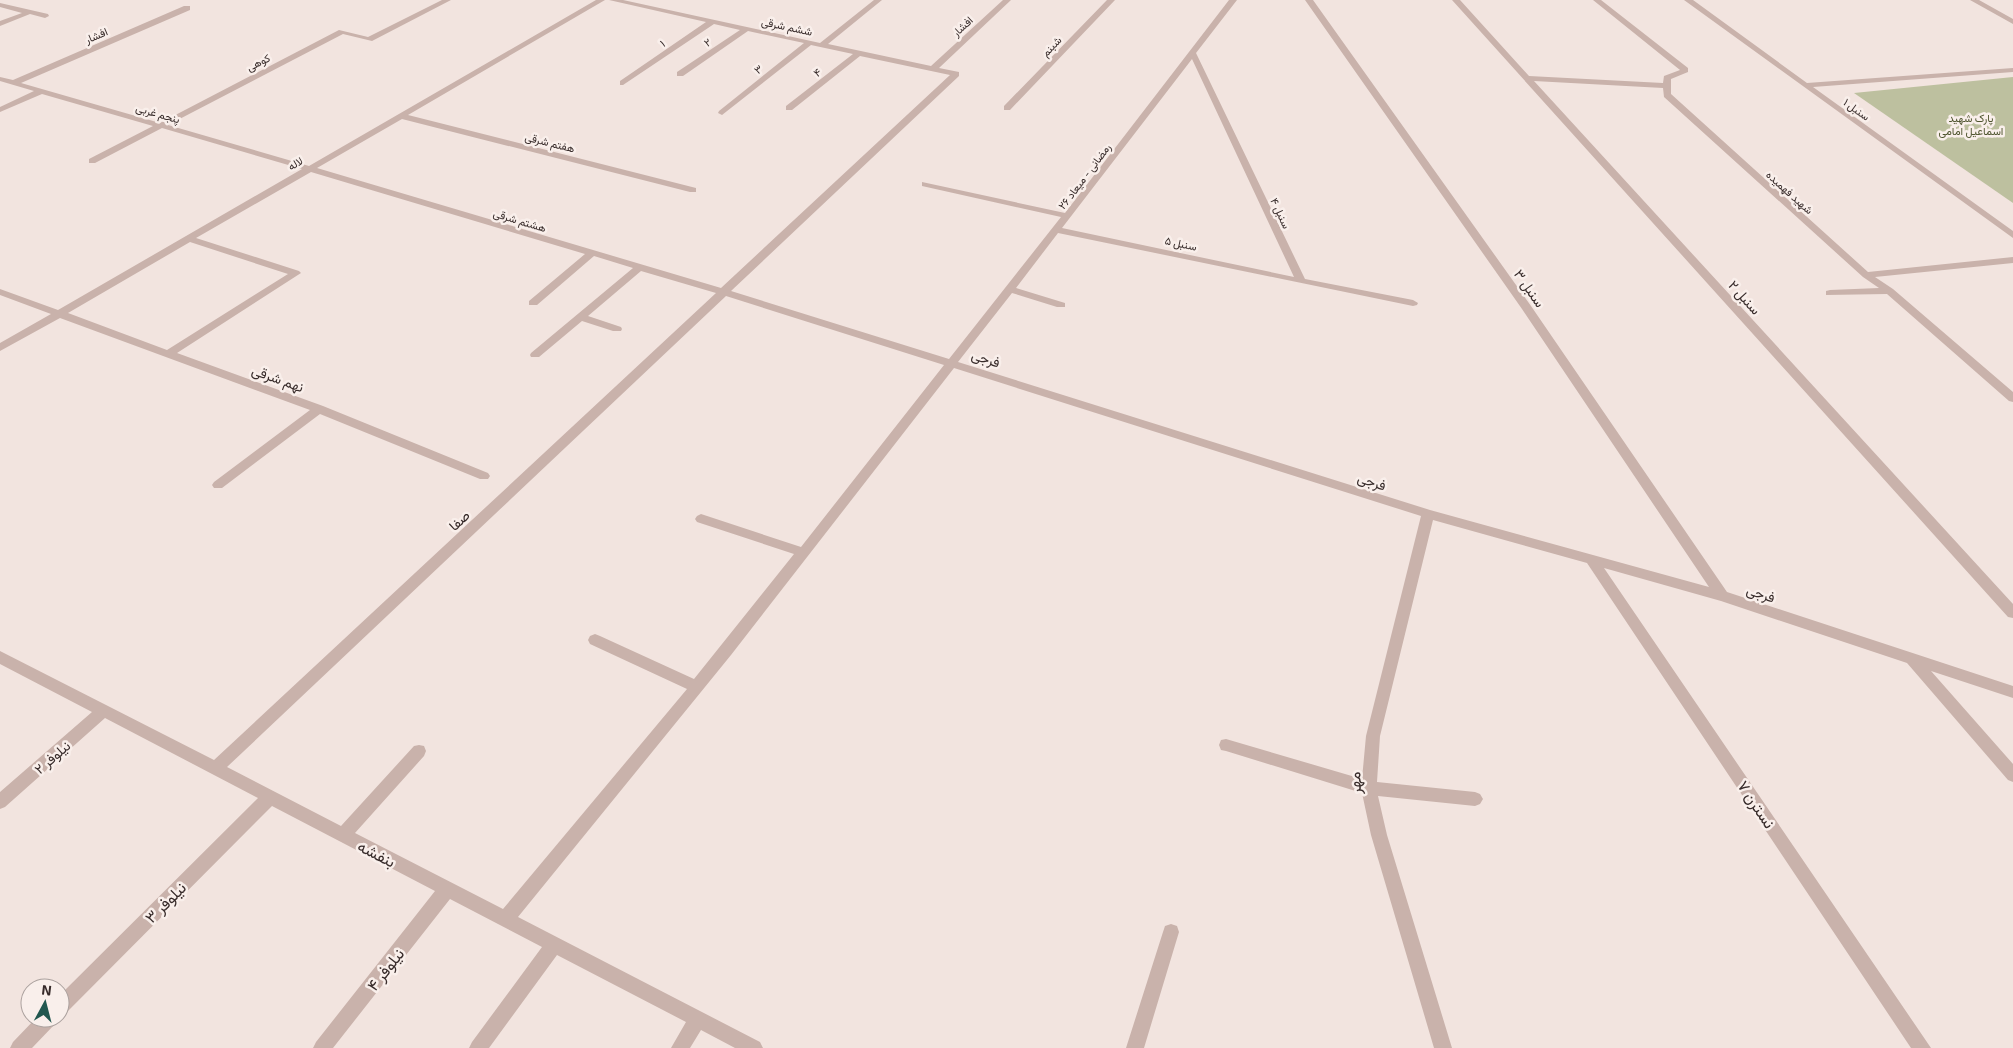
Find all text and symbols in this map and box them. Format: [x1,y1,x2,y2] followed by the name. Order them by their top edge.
[948,13,976,40] street label: افشار
[760,14,814,40] street label: ششم شرقی
[82,24,110,47] street label: افشار
[1038,33,1065,60] street label: شبنم
[701,35,713,49] street label: ۲
[657,37,667,49] street label: ۱
[244,51,272,74] street label: کوهی
[751,62,765,76] street label: ۳
[811,65,823,79] street label: ۴
[1841,95,1873,124] street label: سنبل ۱
[134,101,182,127] street label: پنجم غربی
[1939,111,2003,138] park label: پارک شهید اسماعیل امامی
[523,130,577,156] street label: هفتم شرقی
[1055,140,1114,212] street label: رمضانی - میعاد ۲۶
[285,154,305,172] street label: لاله
[1763,168,1816,217] street label: شهید فهمیده
[1267,196,1294,231] street label: سنبل ۴
[491,206,548,236] street label: هشتم شرقی
[1164,233,1199,254] street label: سنبل ۵
[1510,266,1549,311] street label: سنبل ۳
[1724,276,1765,318] street label: سنبل ۲
[969,345,1003,372] street label: فرجی
[249,361,306,396] street label: نهم شرقی
[1355,468,1389,495] street label: فرجی
[445,506,473,534] street label: صفا
[1744,580,1778,607] street label: فرجی
[31,737,74,778] street label: نیلوفر ۲
[1344,771,1366,796] street label: مهر
[1733,777,1780,833] street label: نسترن ۷
[354,835,399,871] street label: بنفشه
[141,878,191,928] street label: نیلوفر ۳
[362,944,409,995] street label: نیلوفر ۴
[20,978,70,1028] north arrow
[41,981,53,999] text: N

